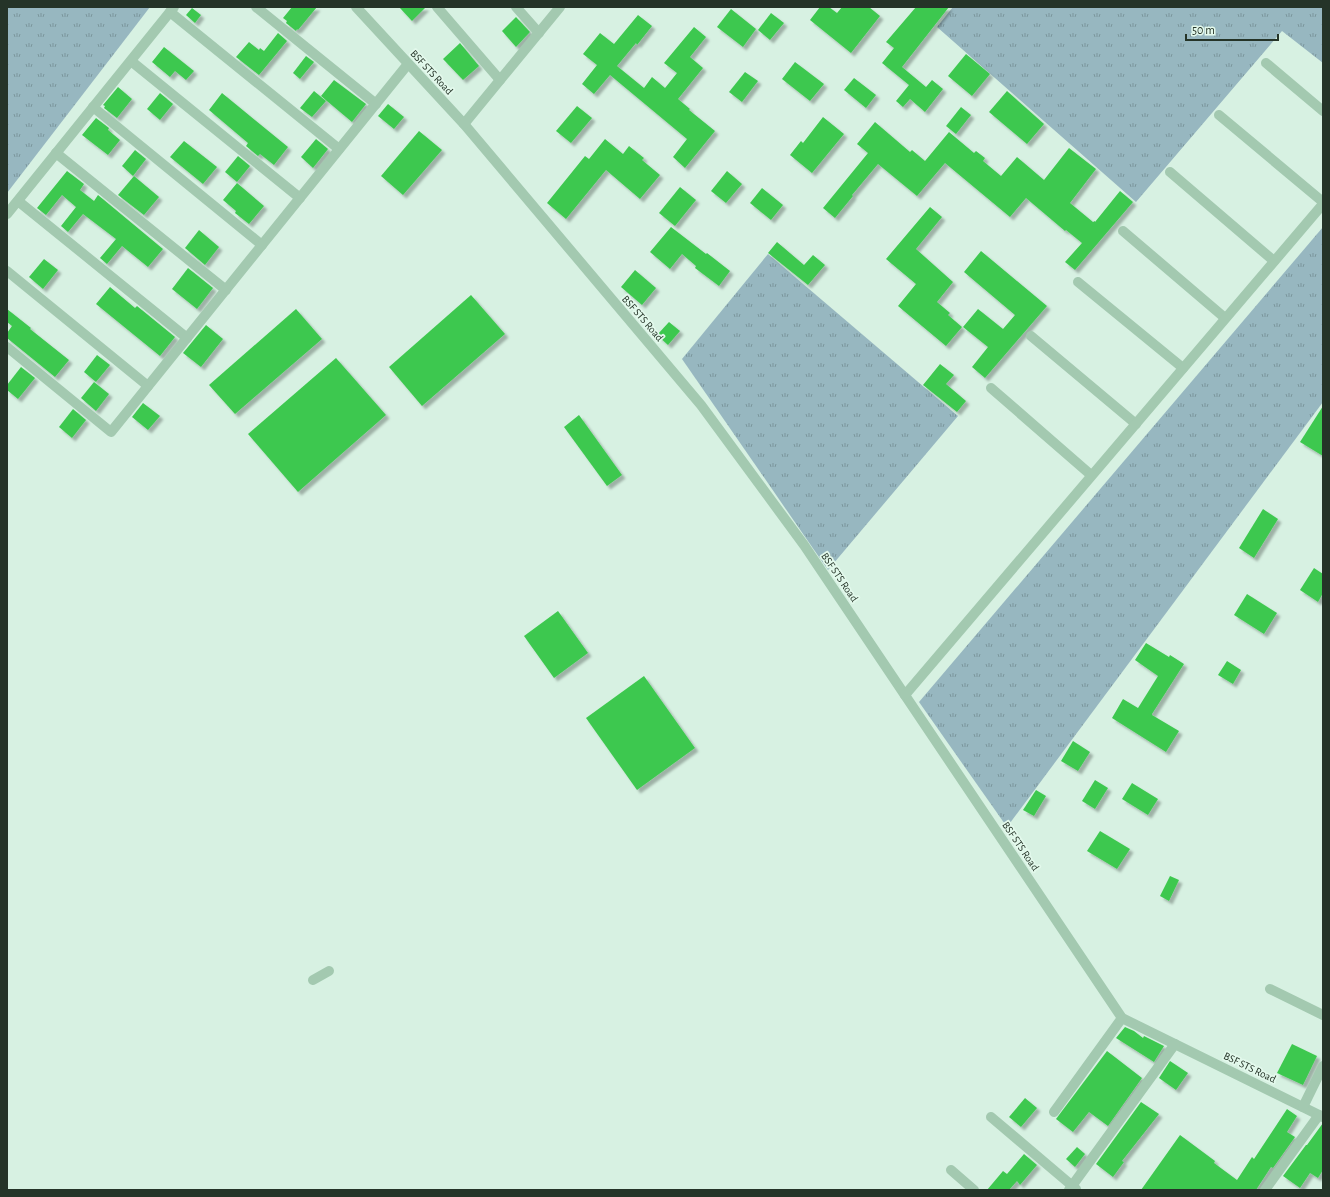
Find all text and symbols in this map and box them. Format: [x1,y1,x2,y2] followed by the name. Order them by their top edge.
[1186,16,1278,42] scale bar
[1192,24,1215,36] text: 50 m
[408,48,455,97] street label: BSF STS Road
[620,293,666,344] street label: BSF STS Road
[819,551,860,604] street label: BSF STS Road
[1000,820,1041,873] street label: BSF STS Road
[1222,1050,1278,1085] street label: BSF STS Road

